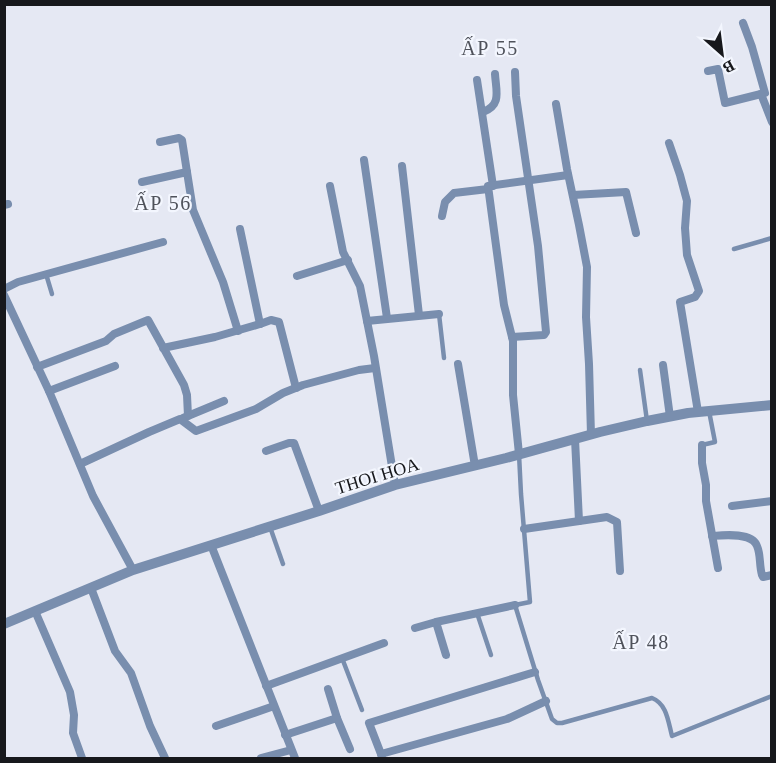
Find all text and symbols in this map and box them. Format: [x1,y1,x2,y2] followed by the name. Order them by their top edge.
[692,24,752,84] north arrow
[461,36,519,59] district label: ẤP 55
[720,57,738,77] text: B
[134,191,192,214] district label: ẤP 56
[333,454,421,498] street label: THOI HOA
[612,630,670,653] district label: ẤP 48

